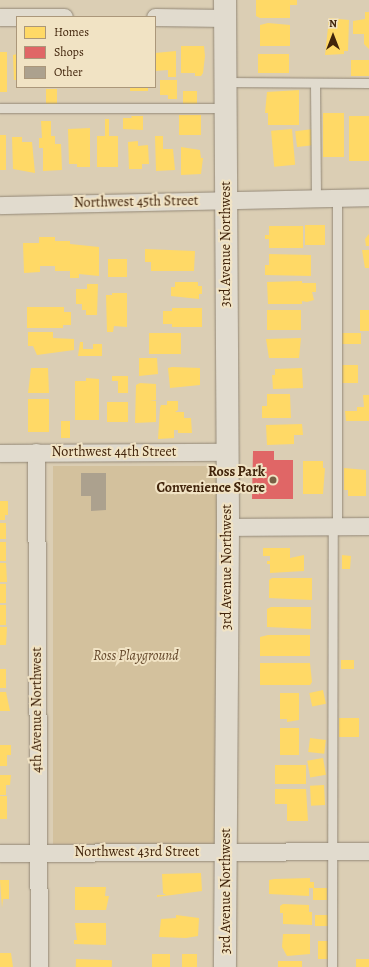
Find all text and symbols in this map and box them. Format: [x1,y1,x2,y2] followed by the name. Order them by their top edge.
[16,16,156,88] legend
[313,16,353,56] north arrow
[329,16,337,31] text: N
[54,24,89,40] text: Homes
[54,44,84,60] text: Shops
[54,64,83,80] text: Other
[218,181,234,307] street label: 3rd Avenue Northwest
[74,193,198,211] street label: Northwest 45th Street
[52,444,176,460] street label: Northwest 44th Street
[156,464,265,496] place label: Ross Park Convenience Store
[268,475,278,485] marker: Ross Park Convenience Store
[219,504,235,630] street label: 3rd Avenue Northwest
[29,647,45,773] street label: 4th Avenue Northwest
[93,648,179,664] park label: Ross Playground
[218,828,234,954] street label: 3rd Avenue Northwest
[75,844,199,860] street label: Northwest 43rd Street

